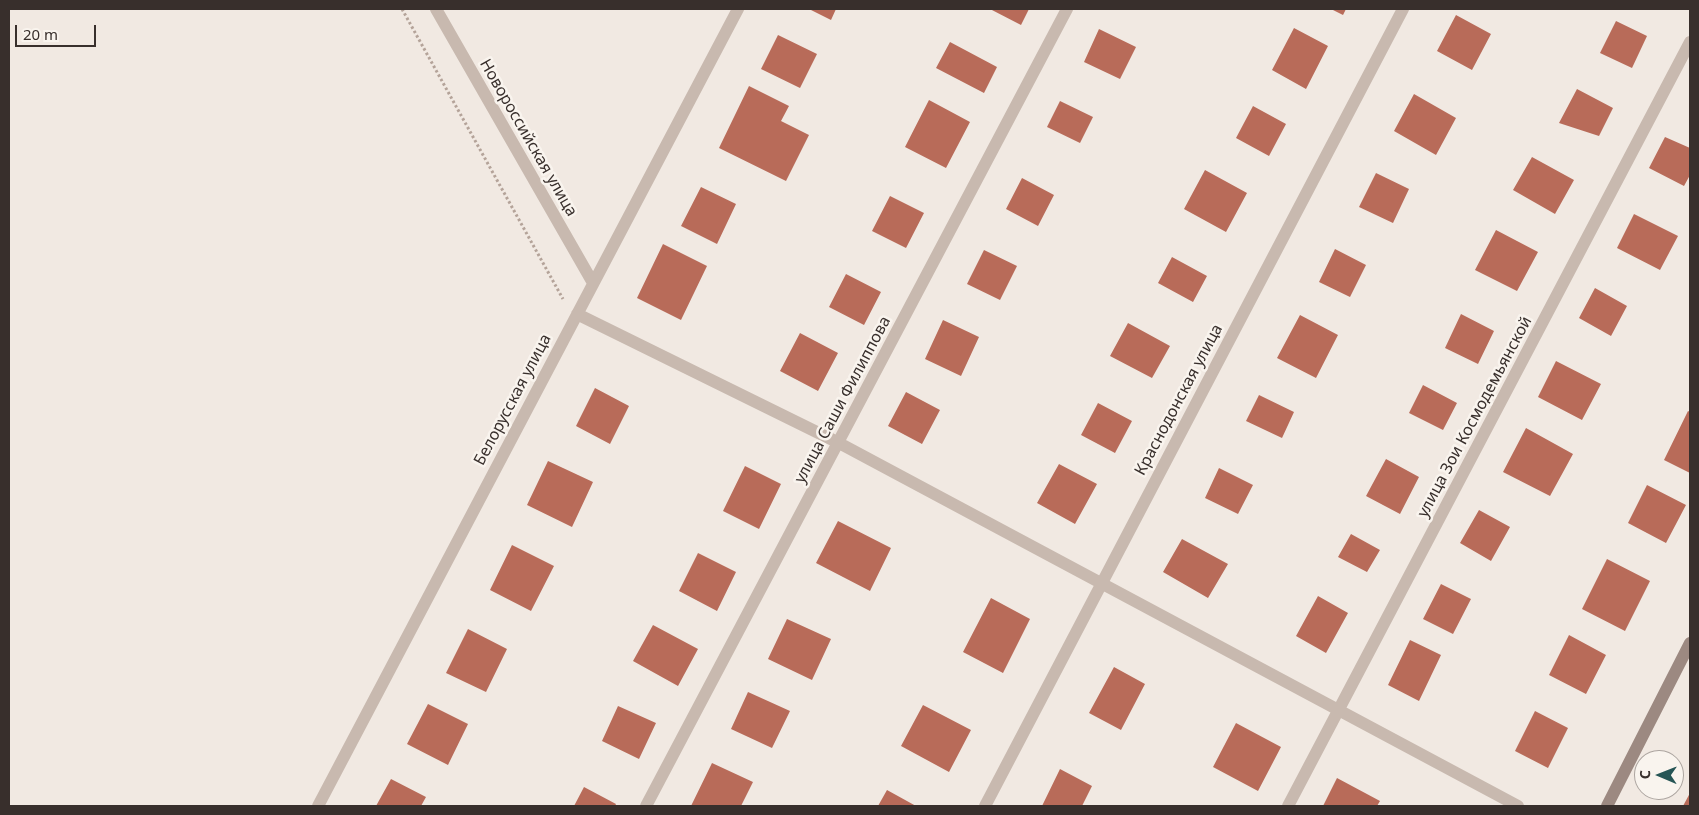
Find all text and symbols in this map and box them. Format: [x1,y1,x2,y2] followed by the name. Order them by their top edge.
[18,15,99,47] scale bar
[23,24,58,44] text: 20 m
[475,56,581,220] street label: Новороссийская улица
[791,313,895,487] street label: улица Саши Филиппова
[1414,313,1536,521] street label: улица Зои Космодемьянской
[1131,321,1227,479] street label: Краснодонская улица
[470,331,556,469] street label: Белорусская улица
[1634,750,1684,800] north arrow
[1635,770,1654,779] text: С

